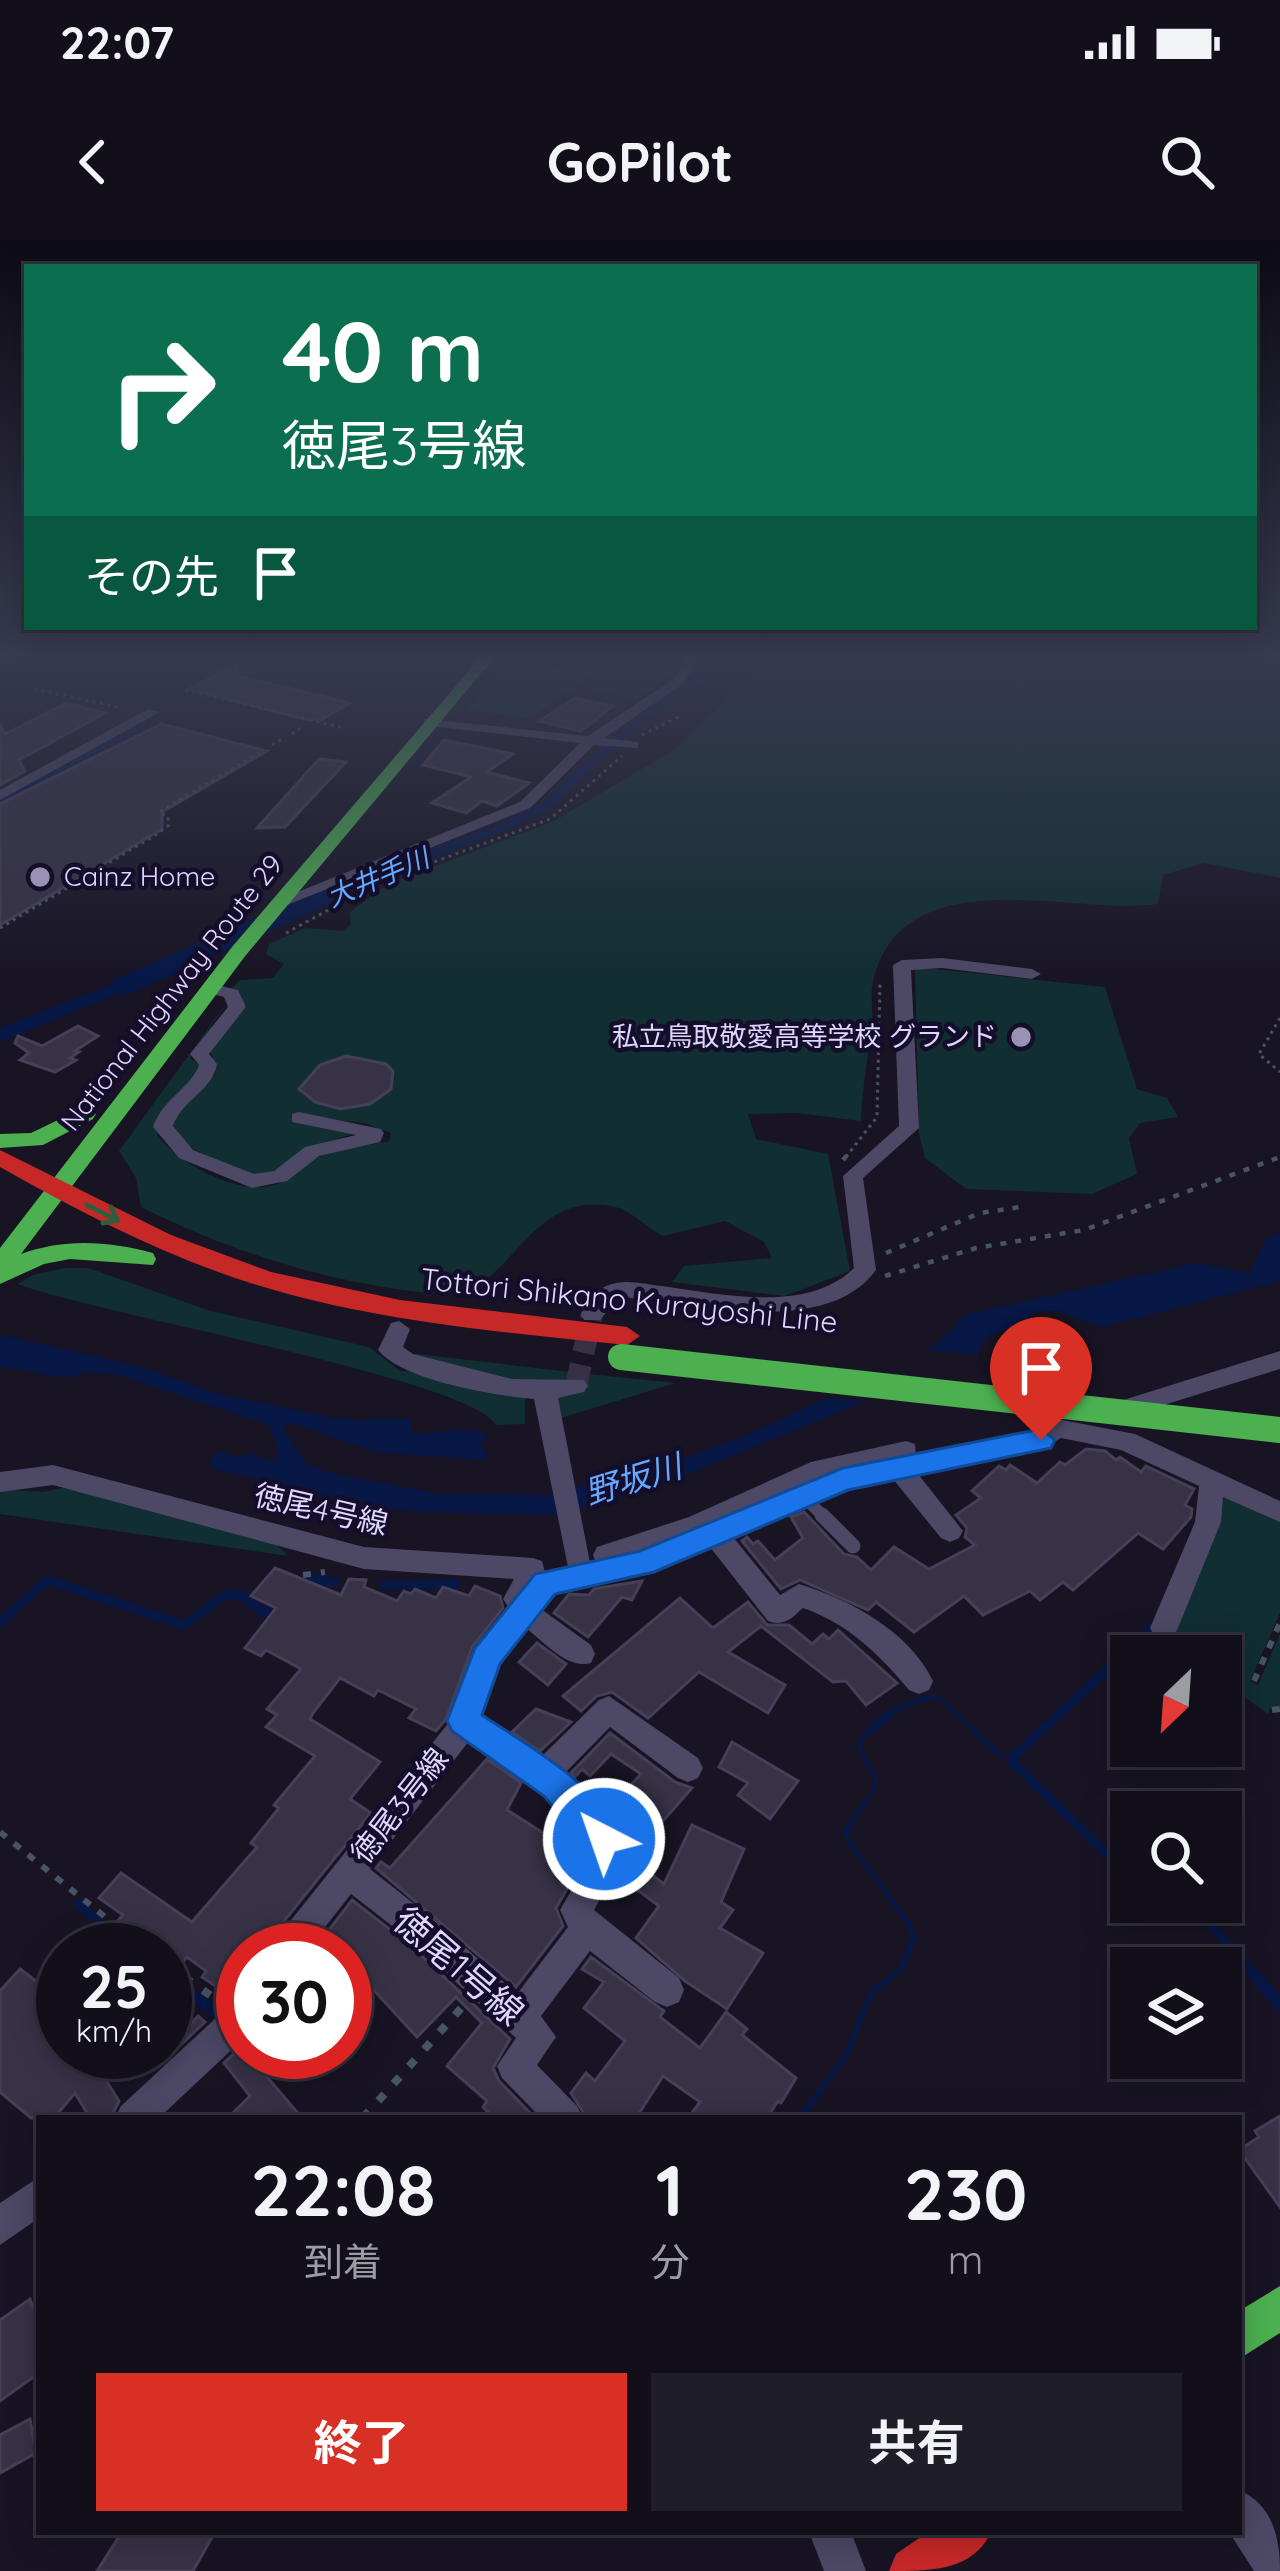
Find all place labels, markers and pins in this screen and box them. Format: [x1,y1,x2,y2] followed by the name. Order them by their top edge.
[64,859,215,893] place label: Cainz Home
[27,864,53,890] marker: Cainz Home
[612,1019,997,1053] place label: 私立鳥取敬愛高等学校 グランド
[1008,1024,1034,1050] marker: 私立鳥取敬愛高等学校 グランド
[990,1317,1092,1440] pin

